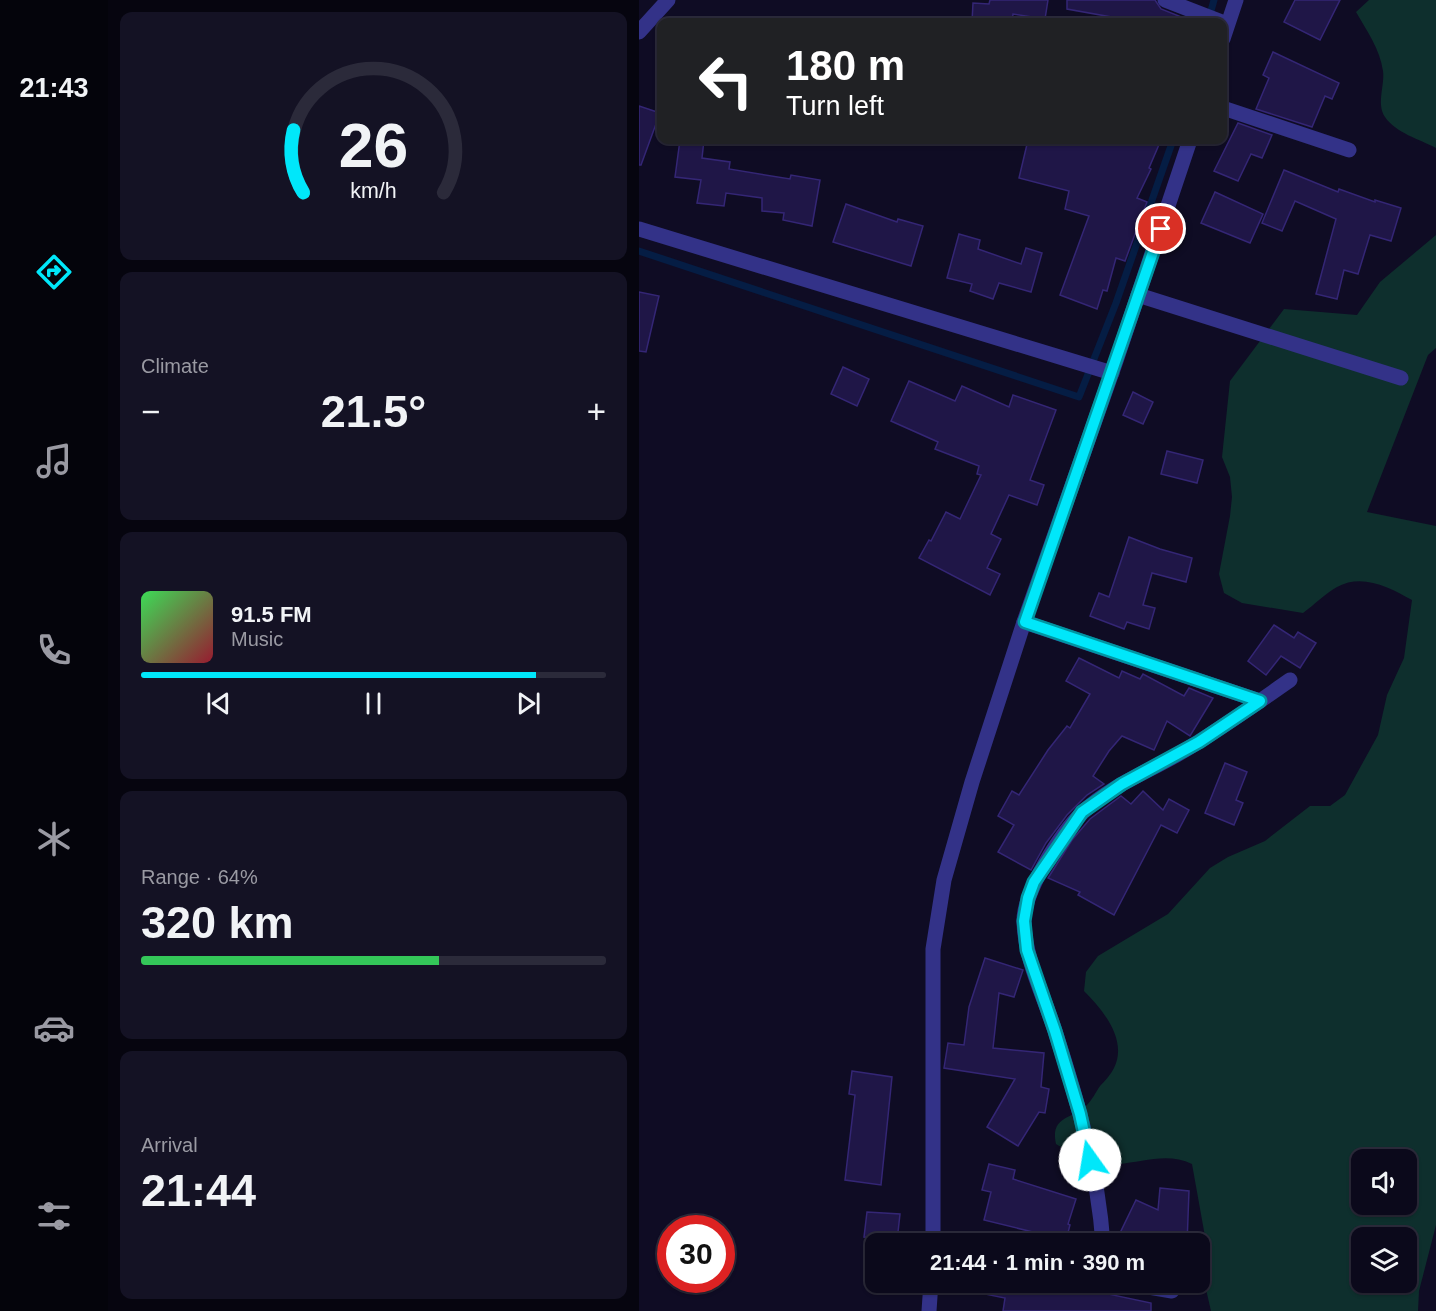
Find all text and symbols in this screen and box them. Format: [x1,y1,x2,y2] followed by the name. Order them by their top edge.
[687,42,765,120] icon: left
[786,42,905,89] text: 180 m
[19,73,89,103] text: 21:43
[786,91,884,121] text: Turn left
[339,111,408,180] text: 26
[350,179,397,203] text: km/h
[1135,203,1186,254] pin
[1144,212,1177,245] icon: arrive
[33,251,75,293] icon: directions
[141,355,209,377] text: Climate
[321,386,426,437] text: 21.5°
[141,393,160,430] text: −
[587,393,606,430] text: +
[33,440,75,482] icon: music
[231,602,312,627] text: 91.5 FM
[231,628,283,650] text: Music
[33,629,75,671] icon: phone
[202,687,235,720] icon: previous
[357,687,390,720] icon: pause
[512,687,545,720] icon: next
[33,818,75,860] icon: climate
[141,866,258,888] text: Range · 64%
[141,897,294,948] text: 320 km
[33,1007,75,1049] icon: car
[1058,1128,1122,1192] position arrow
[141,1134,198,1156] text: Arrival
[1351,1149,1417,1293] map controls
[1351,1149,1417,1215] button: sound
[141,1165,256,1216] text: 21:44
[33,1195,75,1237] icon: filters
[657,1215,735,1293] speed limit sign: 30
[1351,1227,1417,1293] button: layers
[930,1250,1145,1275] text: 21:44 · 1 min · 390 m

